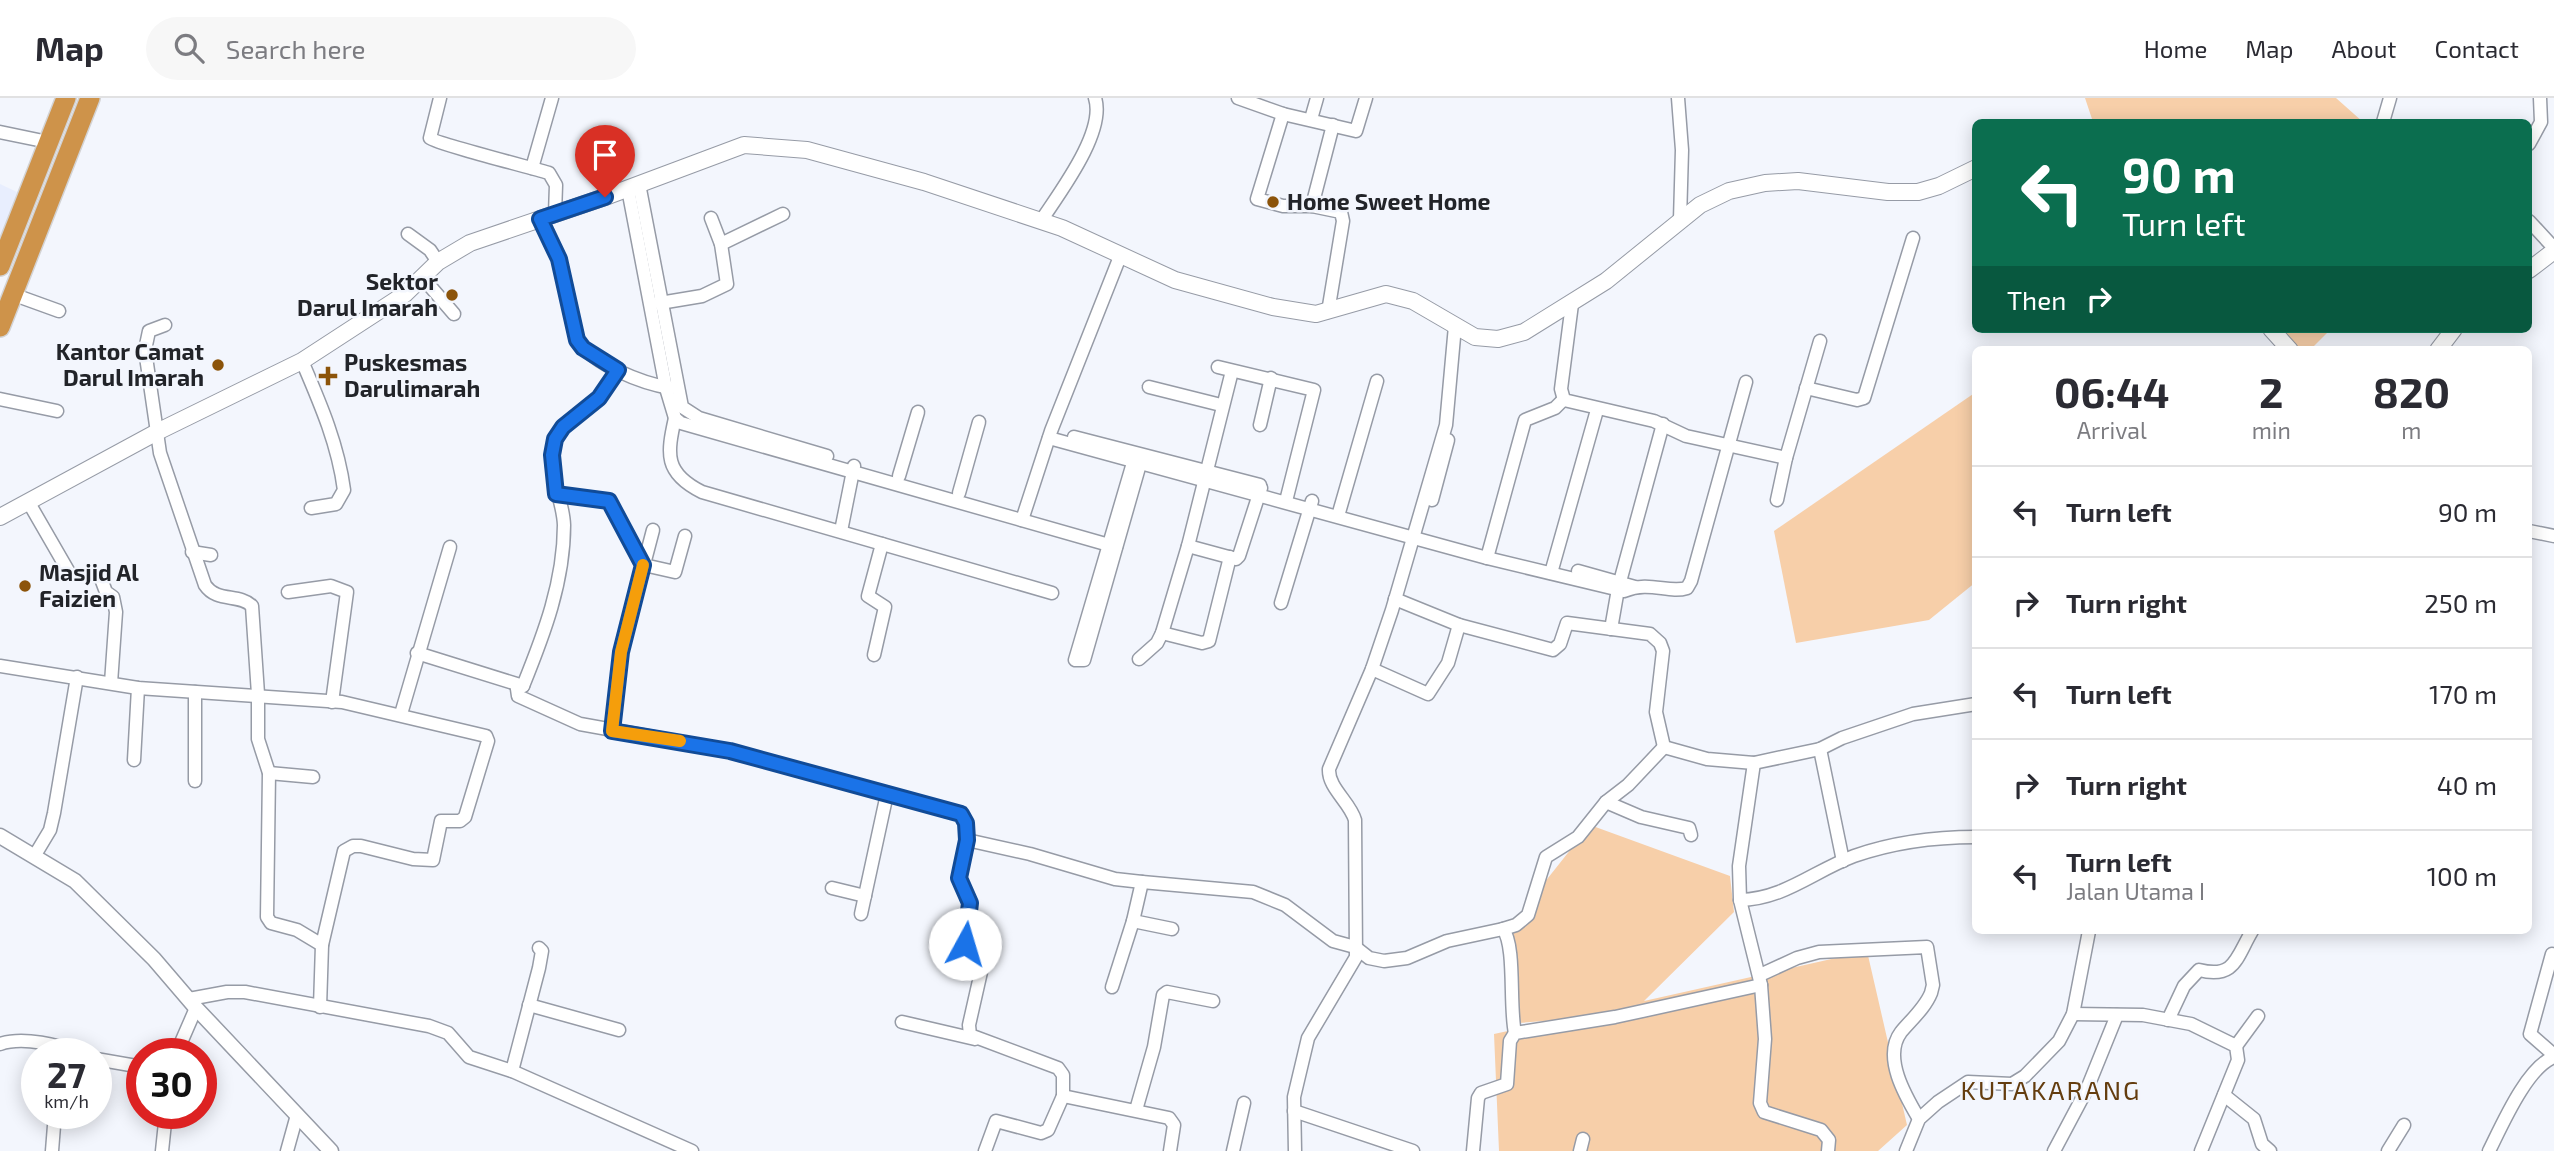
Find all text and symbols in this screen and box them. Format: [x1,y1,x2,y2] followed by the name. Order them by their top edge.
[146,17,636,80] search box
[35,28,104,68] text: Map
[170,29,208,67] icon: search
[226,33,365,64] text: Search here
[2144,34,2207,63] text: Home
[2245,34,2293,63] text: Map
[2331,34,2397,63] text: About
[2435,34,2519,63] text: Contact
[575,125,635,197] pin
[586,136,624,174] icon: arrive
[2122,144,2236,203] text: 90 m
[2007,147,2098,238] icon: left
[1287,187,1491,215] place label: Home Sweet Home
[1265,194,1281,210] marker: Home Sweet Home
[2122,204,2246,242] text: Turn left
[297,267,438,321] place label: Sektor Darul Imarah
[2080,280,2118,318] icon: right
[2007,284,2066,315] text: Then
[444,287,460,303] marker: Sektor Darul Imarah
[56,337,204,391] place label: Kantor Camat Darul Imarah
[344,348,480,402] place label: Puskesmas Darulimarah
[210,357,226,373] marker: Kantor Camat Darul Imarah
[318,366,338,386] marker: Puskesmas Darulimarah
[2054,366,2170,416] text: 06:44
[2259,366,2283,416] text: 2
[2373,366,2450,416] text: 820
[2077,416,2147,444] text: Arrival
[2252,416,2291,444] text: min
[2401,416,2421,444] text: m
[2007,493,2045,531] icon: left
[2066,496,2172,527] text: Turn left
[2438,496,2497,527] text: 90 m
[39,558,139,612] place label: Masjid Al Faizien
[17,578,33,594] marker: Masjid Al Faizien
[2007,584,2045,622] icon: right
[2066,587,2187,618] text: Turn right
[2424,587,2497,618] text: 250 m
[2007,675,2045,713] icon: left
[2066,678,2172,709] text: Turn left
[2429,678,2497,709] text: 170 m
[2007,766,2045,804] icon: right
[2066,769,2187,800] text: Turn right
[2437,769,2497,800] text: 40 m
[2066,846,2172,877] text: Turn left
[2007,857,2045,895] icon: left
[2427,860,2497,891] text: 100 m
[2066,877,2205,905] text: Jalan Utama I
[928,907,1002,981] position arrow
[126,1038,217,1129] speed limit sign: 30
[47,1053,86,1095] text: 27
[1961,1074,2141,1105] district label: KUTAKARANG
[44,1090,89,1112] text: km/h

